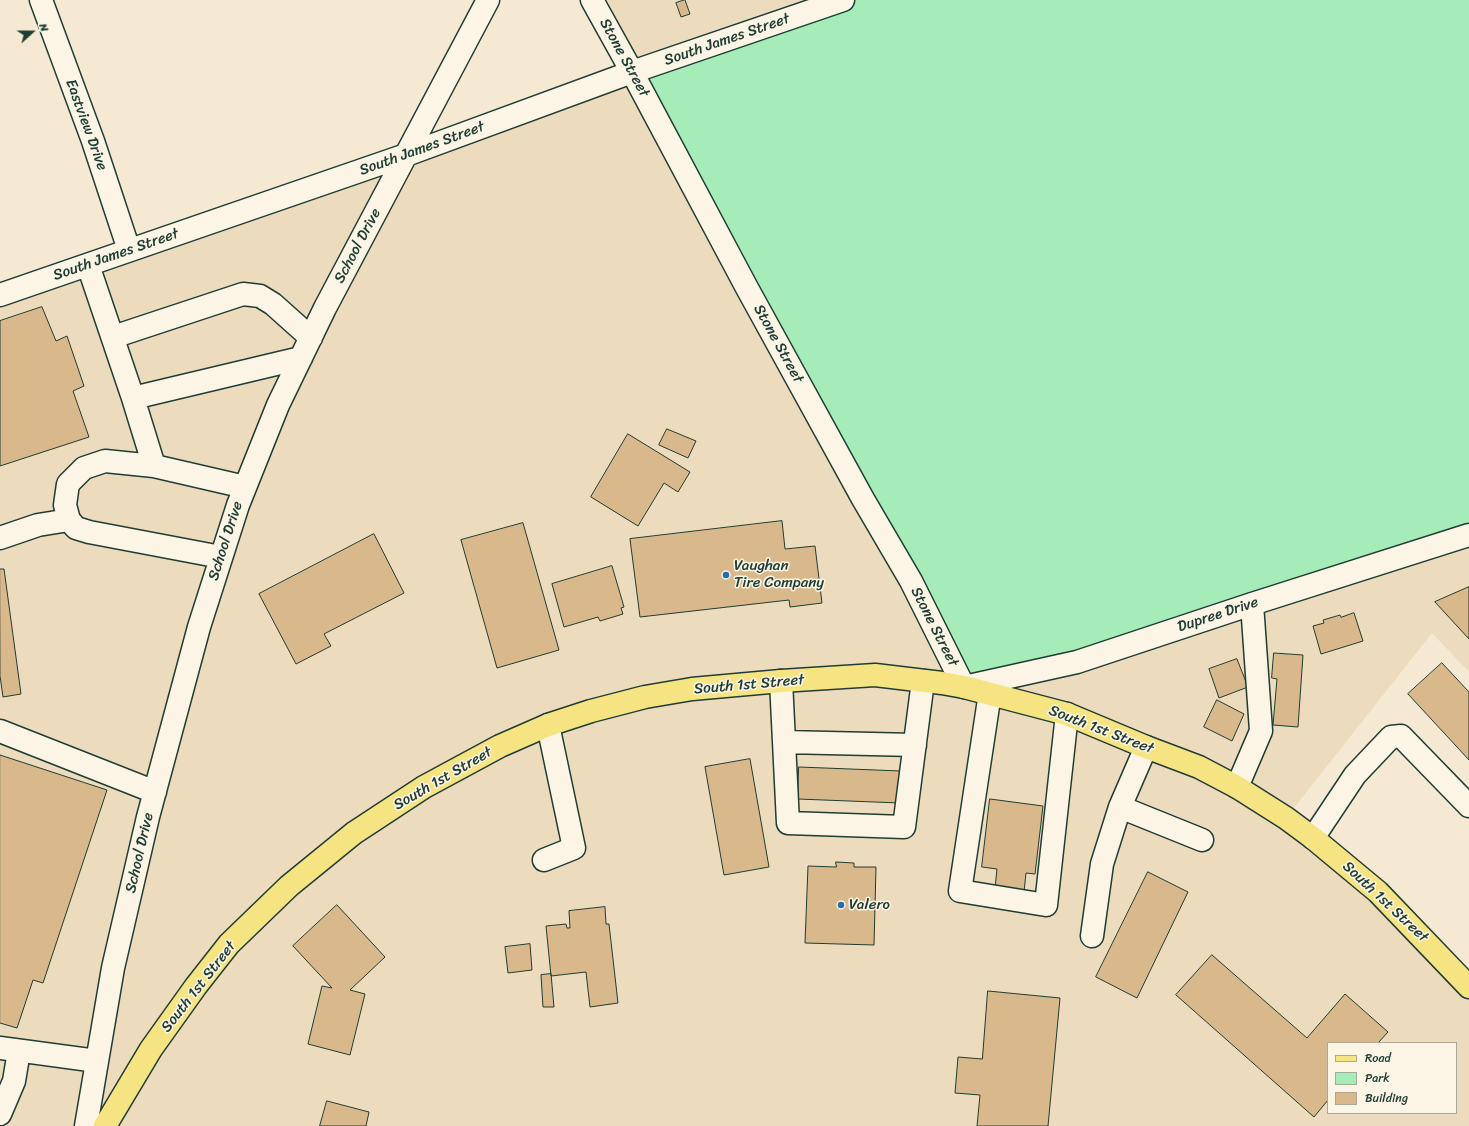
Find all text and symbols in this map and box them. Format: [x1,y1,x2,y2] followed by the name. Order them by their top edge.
[662,10,792,70] street label: South James Street
[12,12,52,52] north arrow
[595,16,653,100] street label: Stone Street
[33,21,54,34] text: N
[61,77,111,173] street label: Eastview Drive
[357,118,487,180] street label: South James Street
[331,206,385,286] street label: School Drive
[51,225,181,285] street label: South James Street
[749,302,807,386] street label: Stone Street
[205,499,247,583] street label: School Drive
[734,557,824,592] place label: Vaughan Tire Company
[721,570,731,580] marker: Vaughan Tire Company
[906,584,962,670] street label: Stone Street
[1175,593,1261,637] street label: Dupree Drive
[693,671,805,699] street label: South 1st Street
[1046,702,1156,758] street label: South 1st Street
[391,744,495,814] street label: South 1st Street
[122,811,158,895] street label: School Drive
[1338,858,1432,946] street label: South 1st Street
[849,896,890,914] place label: Valero
[836,900,846,910] marker: Valero
[158,938,240,1036] street label: South 1st Street
[1327,1042,1457,1114] legend
[1365,1047,1391,1069] text: Road
[1365,1067,1390,1089] text: Park
[1365,1087,1408,1109] text: Building

